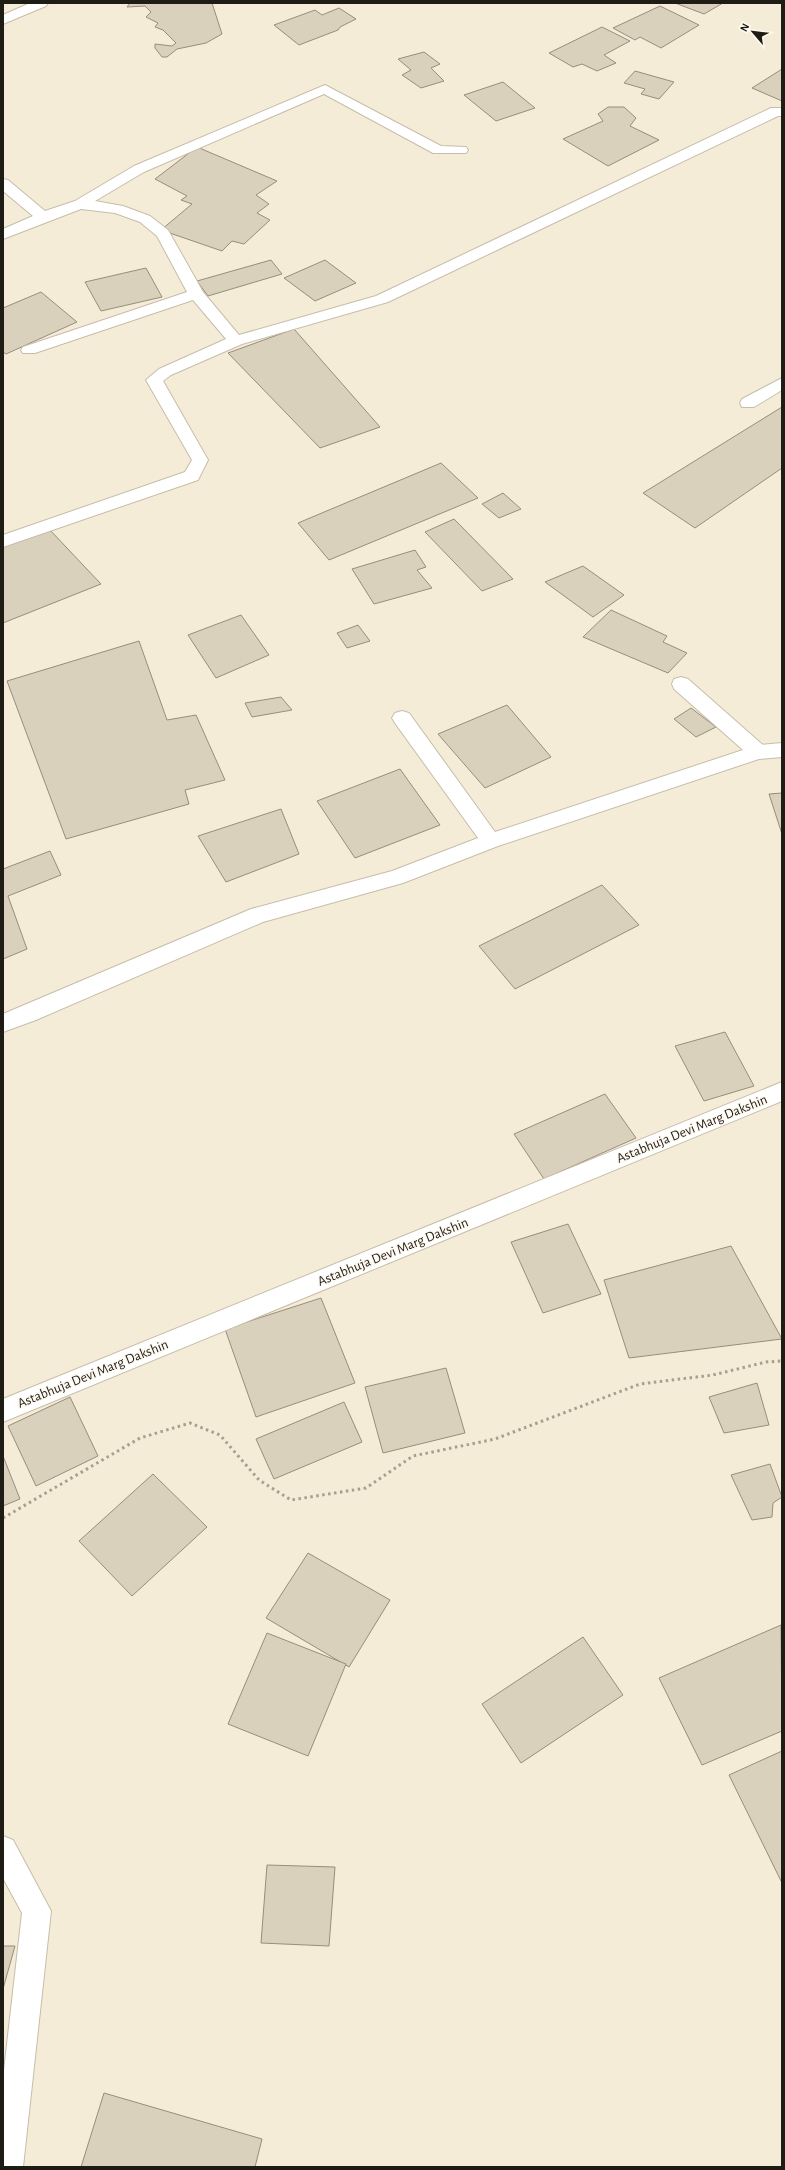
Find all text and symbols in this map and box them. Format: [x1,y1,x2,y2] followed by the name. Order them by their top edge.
[733,12,773,52] north arrow
[738,22,751,34] text: N
[615,1092,769,1166] street label: Astabhuja Devi Marg Dakshin
[316,1215,470,1289] street label: Astabhuja Devi Marg Dakshin
[16,1337,170,1411] street label: Astabhuja Devi Marg Dakshin

